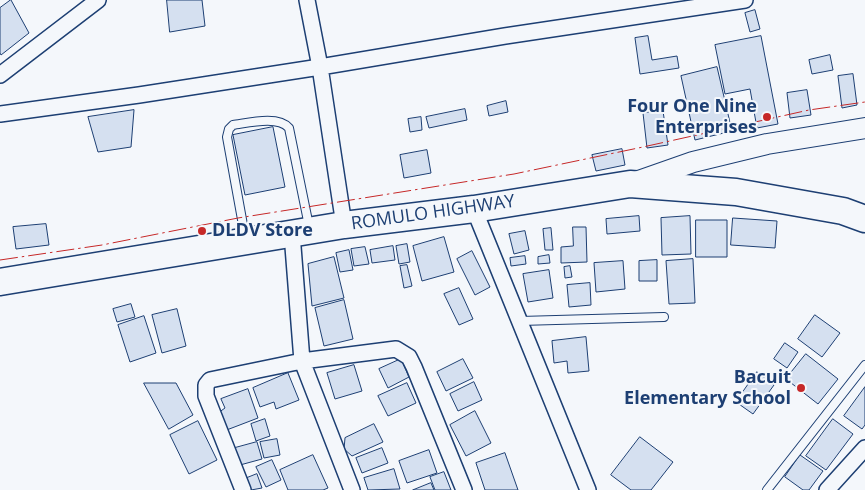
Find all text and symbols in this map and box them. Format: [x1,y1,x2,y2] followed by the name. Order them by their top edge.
[627,96,757,138] place label: Four One Nine Enterprises
[761,111,773,123] marker: Four One Nine Enterprises
[350,191,516,235] street label: ROMULO HIGHWAY
[212,220,313,242] place label: DLDV Store
[196,225,208,237] marker: DLDV Store
[624,367,791,409] place label: Bacuit Elementary School
[795,382,807,394] marker: Bacuit Elementary School

